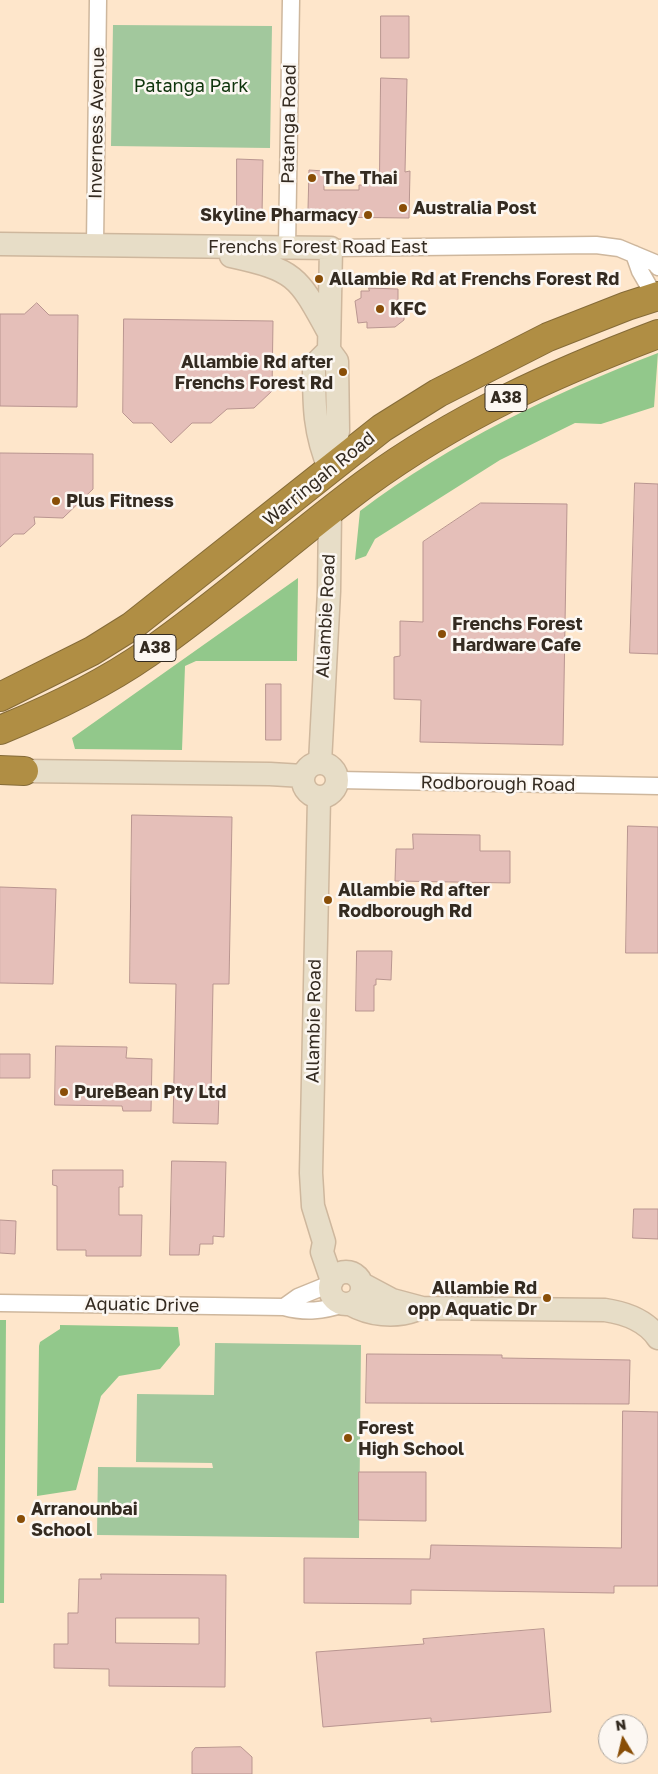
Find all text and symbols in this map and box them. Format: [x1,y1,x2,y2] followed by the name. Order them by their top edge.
[85,47,109,199] street label: Inverness Avenue
[277,64,301,184] street label: Patanga Road
[134,75,248,97] park label: Patanga Park
[322,167,398,189] place label: The Thai
[306,172,318,184] marker: The Thai
[413,197,536,219] place label: Australia Post
[397,202,409,214] marker: Australia Post
[200,204,358,226] place label: Skyline Pharmacy
[362,209,374,221] marker: Skyline Pharmacy
[208,236,428,258] street label: Frenchs Forest Road East
[329,268,619,290] place label: Allambie Rd at Frenchs Forest Rd
[313,273,325,285] marker: Allambie Rd at Frenchs Forest Rd
[390,298,427,320] place label: KFC
[374,303,386,315] marker: KFC
[175,351,333,394] place label: Allambie Rd after Frenchs Forest Rd
[337,366,349,378] marker: Allambie Rd after Frenchs Forest Rd
[485,384,527,412] road number: A38
[259,427,379,531] street label: Warringah Road
[66,490,174,512] place label: Plus Fitness
[50,495,62,507] marker: Plus Fitness
[312,553,340,679] street label: Allambie Road
[452,613,583,656] place label: Frenchs Forest Hardware Cafe
[436,628,448,640] marker: Frenchs Forest Hardware Cafe
[134,634,176,661] road number: A38
[420,772,576,796] street label: Rodborough Road
[338,879,490,922] place label: Allambie Rd after Rodborough Rd
[322,894,334,906] marker: Allambie Rd after Rodborough Rd
[302,959,326,1083] street label: Allambie Road
[74,1081,226,1103] place label: PureBean Pty Ltd
[58,1086,70,1098] marker: PureBean Pty Ltd
[408,1277,537,1320] place label: Allambie Rd opp Aquatic Dr
[541,1292,553,1304] marker: Allambie Rd opp Aquatic Dr
[84,1293,200,1317] street label: Aquatic Drive
[358,1417,464,1460] place label: Forest High School
[342,1432,354,1444] marker: Forest High School
[31,1498,138,1540] place label: Arranounbai School
[15,1513,27,1525] marker: Arranounbai School
[598,1714,648,1764] north arrow
[614,1715,627,1734] text: N

